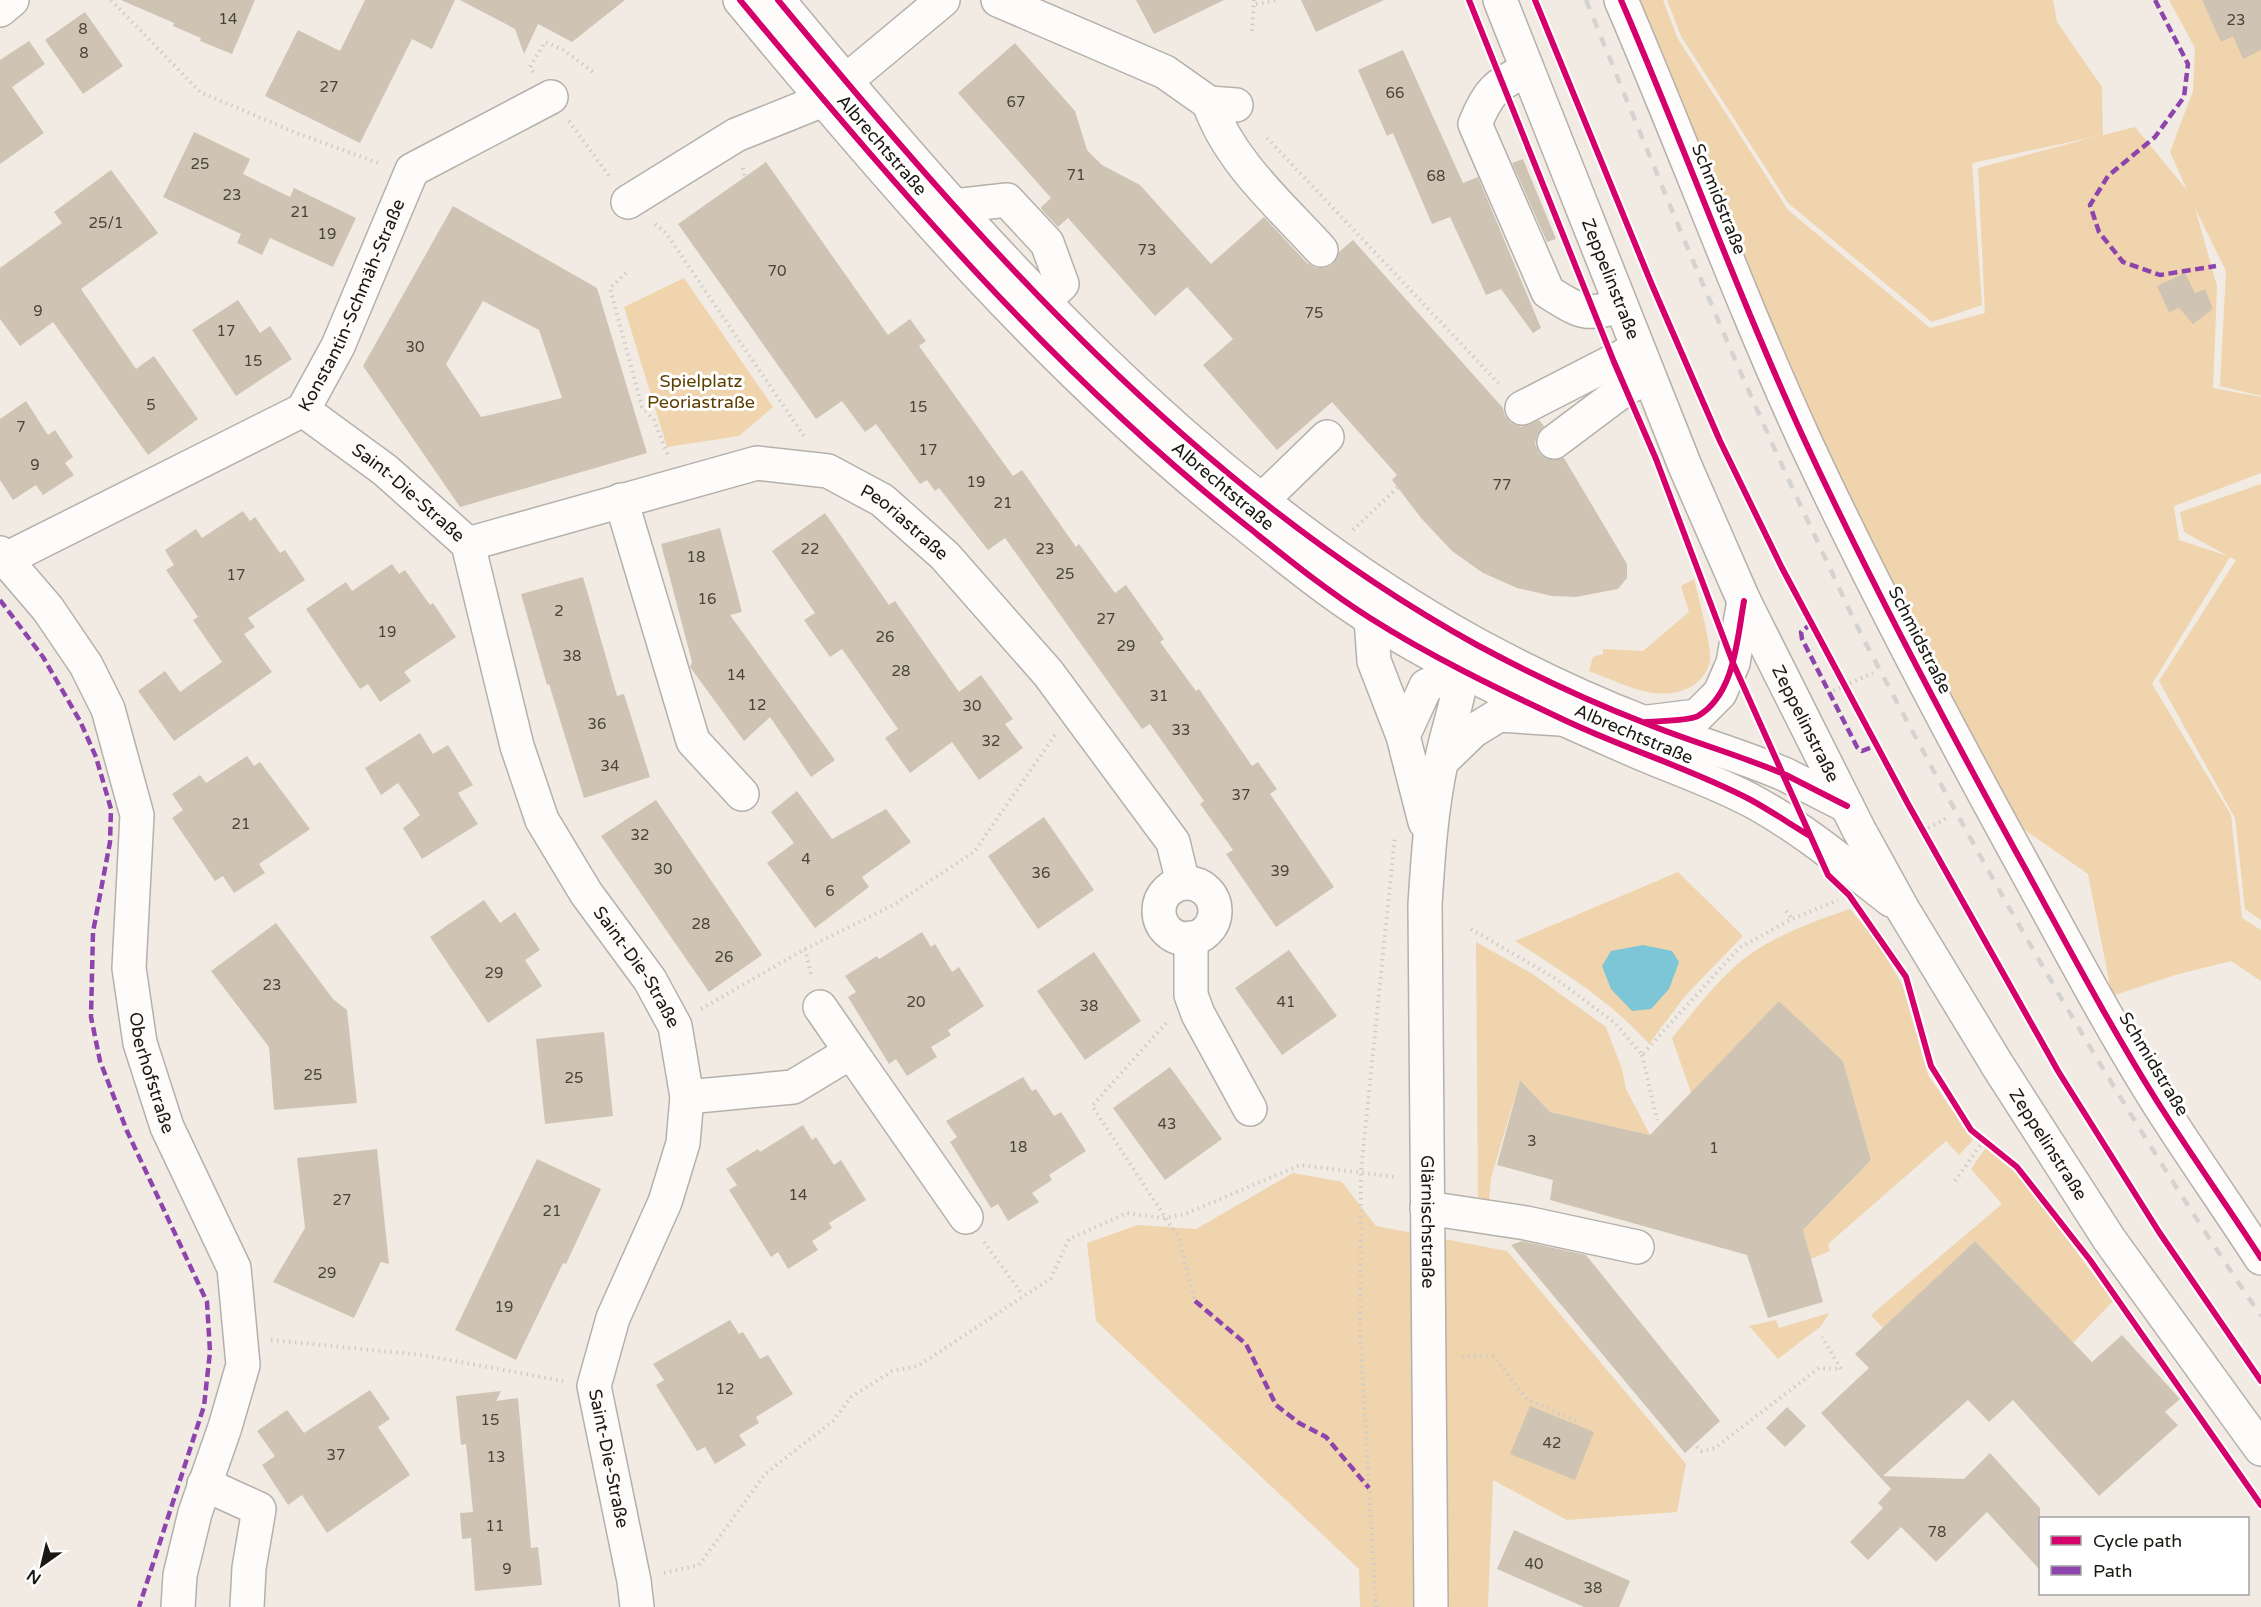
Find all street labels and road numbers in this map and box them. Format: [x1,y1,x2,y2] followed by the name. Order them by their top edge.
[832,90,932,200] street label: Albrechtstraße
[1687,140,1751,258] street label: Schmidstraße
[293,195,410,415] street label: Konstantin-Schmäh-Straße
[1577,215,1645,342] street label: Zeppelinstraße
[1167,437,1279,535] street label: Albrechtstraße
[348,438,469,547] street label: Saint-Die-Straße
[857,479,953,565] street label: Peoriastraße
[1884,583,1956,697] street label: Schmidstraße
[1767,661,1844,786] street label: Zeppelinstraße
[1571,699,1697,769] street label: Albrechtstraße
[589,902,685,1032] street label: Saint-Die-Straße
[2114,1008,2194,1120] street label: Schmidstraße
[125,1011,179,1137] street label: Oberhofstraße
[2004,1084,2092,1204] street label: Zeppelinstraße
[1416,1155,1439,1289] street label: Glärnischstraße
[584,1387,634,1530] street label: Saint-Die-Straße

